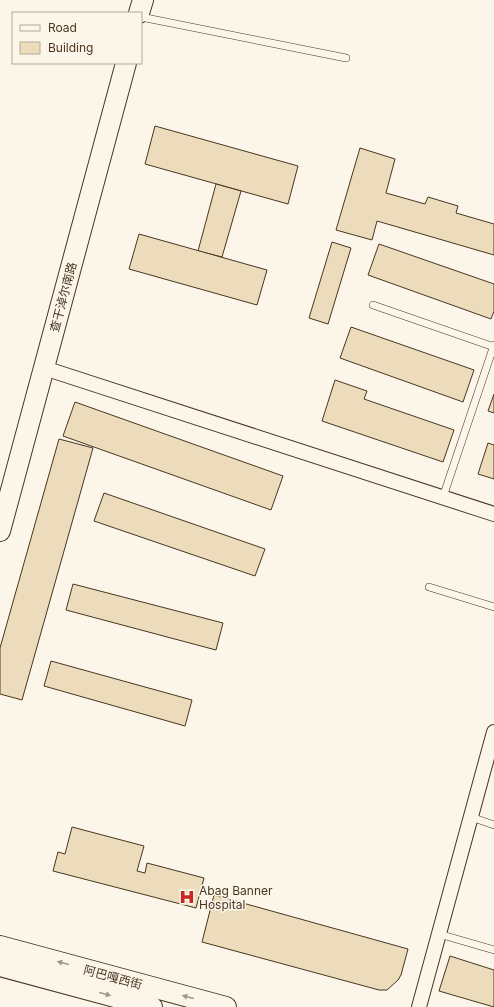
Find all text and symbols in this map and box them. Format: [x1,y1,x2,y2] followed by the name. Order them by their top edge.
[12,12,142,64] legend
[48,20,77,35] text: Road
[48,40,93,55] text: Building
[46,260,80,334] street label: 查干淖尔南路
[199,883,273,912] place label: Abag Banner Hospital
[178,888,196,906] hospital icon: Abag Banner Hospital
[56,960,68,966] one-way arrow
[82,962,144,992] street label: 阿巴嘎西街
[99,992,112,998] one-way arrow
[182,994,194,1000] one-way arrow

